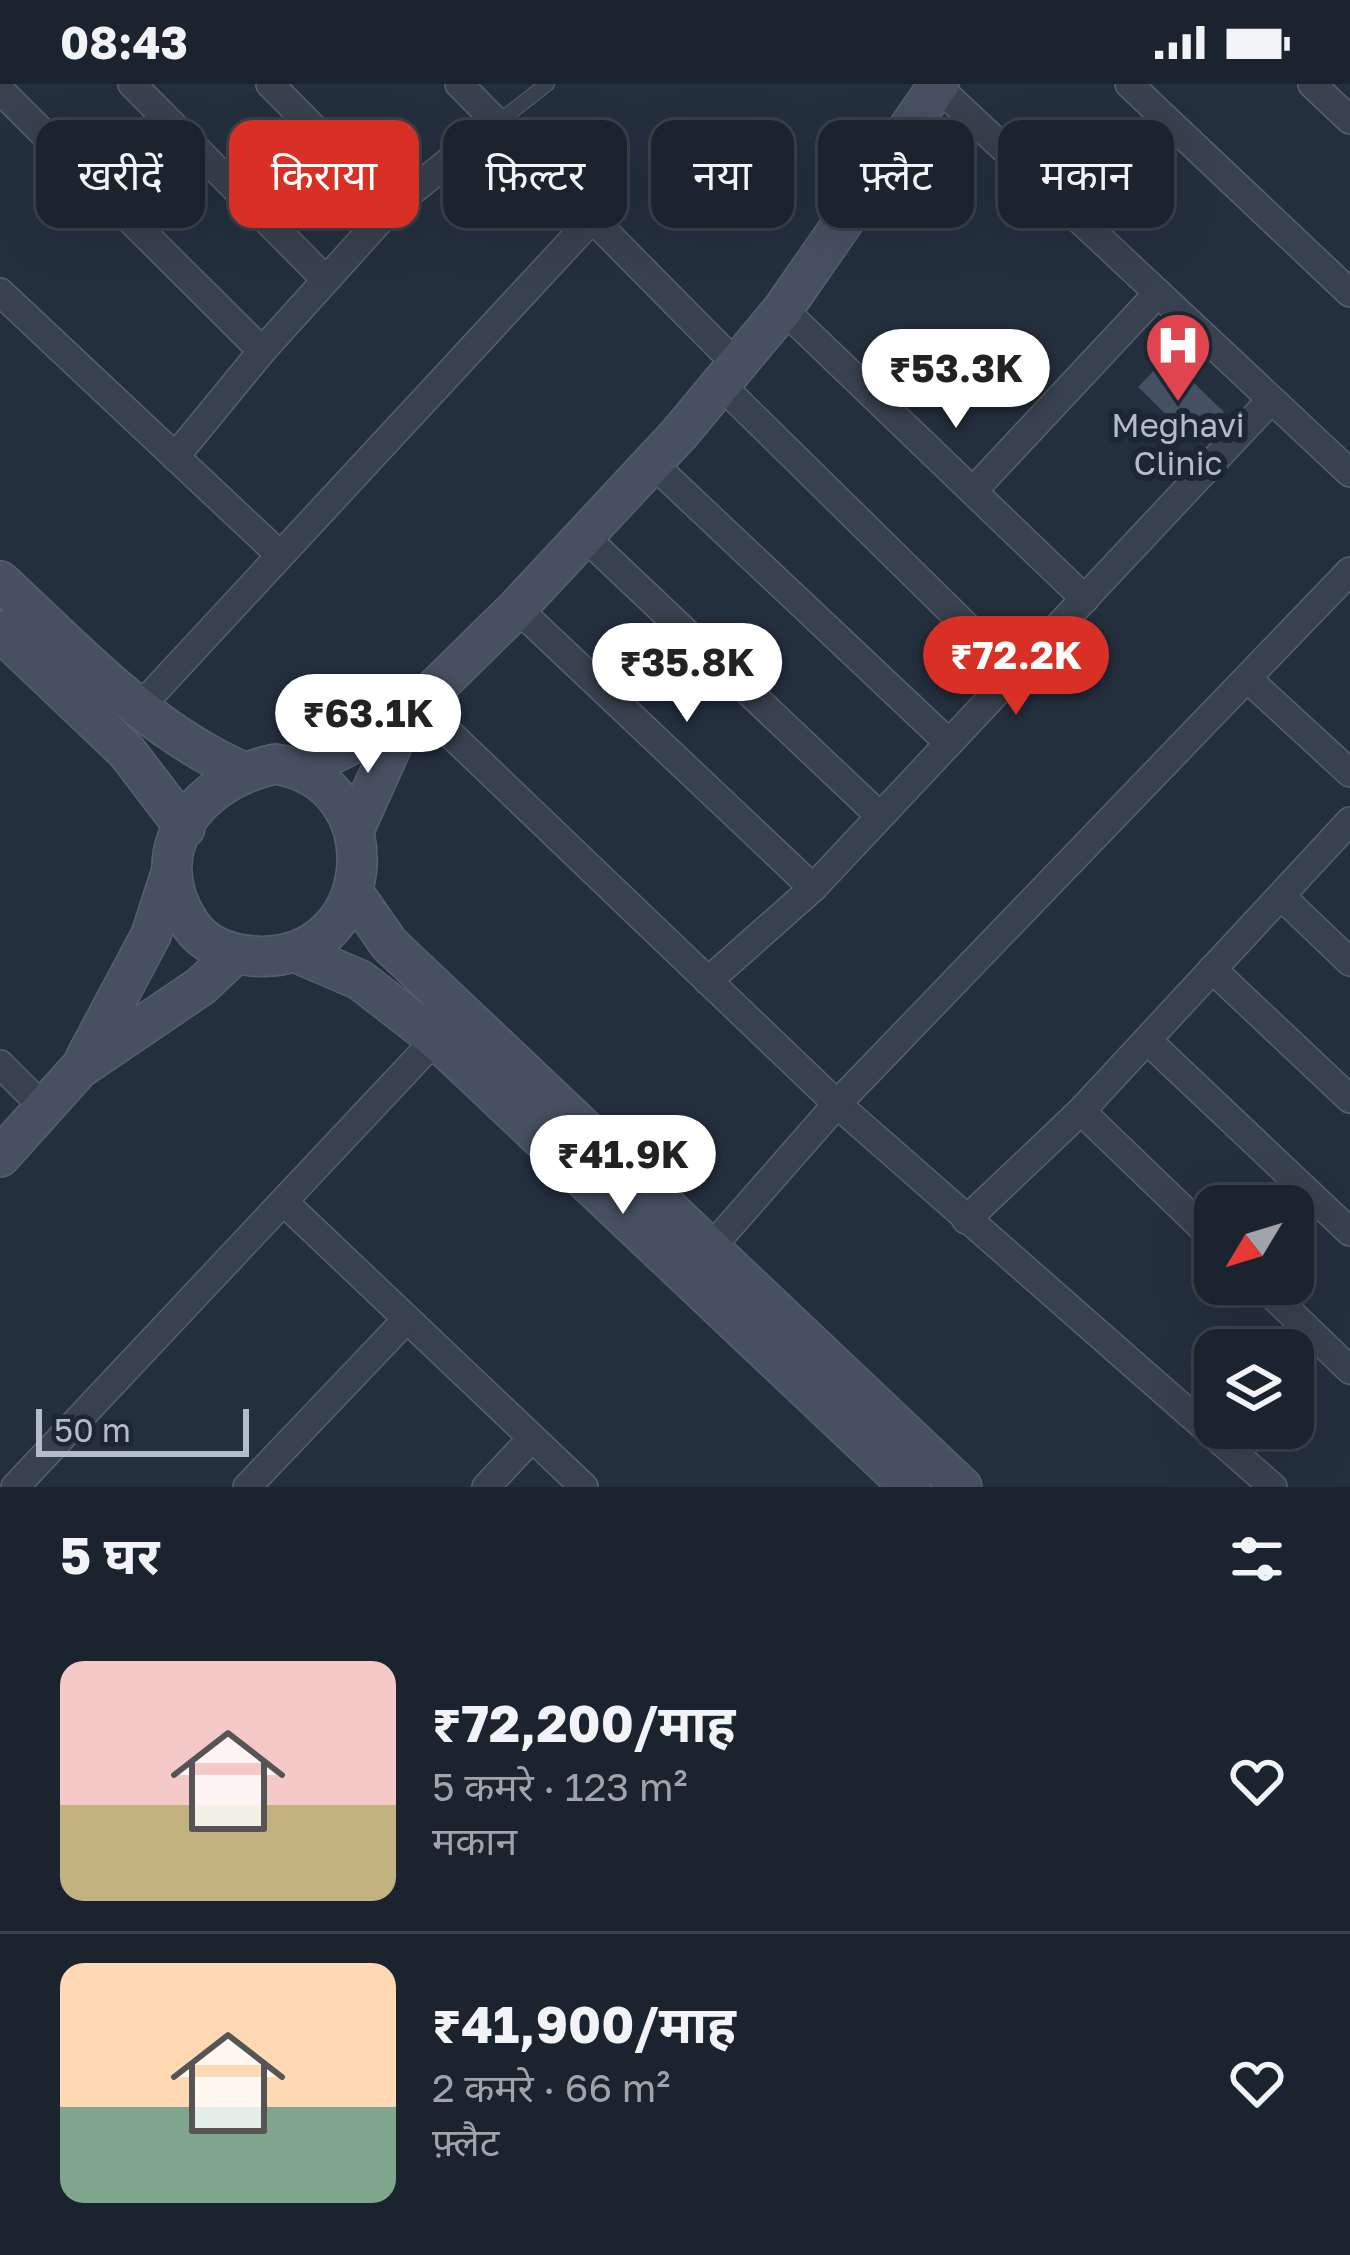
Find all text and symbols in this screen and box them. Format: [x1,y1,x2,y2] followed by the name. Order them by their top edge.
[60,15,188,69] text: 08:43
[36,120,205,228] chip: खरीदें
[229,120,419,228] chip: किराया
[443,120,627,228] chip: फ़िल्टर
[651,120,794,228] chip: नया
[818,120,974,228] chip: फ़्लैट
[998,120,1174,228] chip: मकान
[1143,310,1213,404] hospital icon: Meghavi Clinic
[858,329,1054,431] pin: ₹53.3K
[889,344,1023,391] text: ₹53.3K
[1111,405,1245,482] place label: Meghavi Clinic
[918,616,1114,718] pin: ₹72.2K
[589,623,785,725] pin: ₹35.8K
[950,631,1082,678] text: ₹72.2K
[619,638,755,685] text: ₹35.8K
[270,674,466,776] pin: ₹63.1K
[302,689,434,736] text: ₹63.1K
[525,1115,721,1217] pin: ₹41.9K
[557,1130,689,1177] text: ₹41.9K
[1194,1185,1314,1305] north arrow
[1194,1185,1314,1449] map controls
[1194,1329,1314,1449] button: layers
[36,1403,249,1456] scale bar
[54,1410,131,1449] text: 50 m
[60,1524,159,1585] text: 5 घर
[1224,1526,1290,1592] icon: filters
[432,1692,735,1753] text: ₹72,200/माह
[156,1709,300,1853] icon: home
[1224,1748,1290,1814] icon: heart
[432,1763,687,1810] text: 5 कमरे · 123 m²
[432,1817,517,1864] text: मकान
[432,1993,736,2054] text: ₹41,900/माह
[156,2011,300,2155] icon: home
[1224,2050,1290,2116] icon: heart
[432,2064,670,2111] text: 2 कमरे · 66 m²
[432,2118,499,2165] text: फ़्लैट

